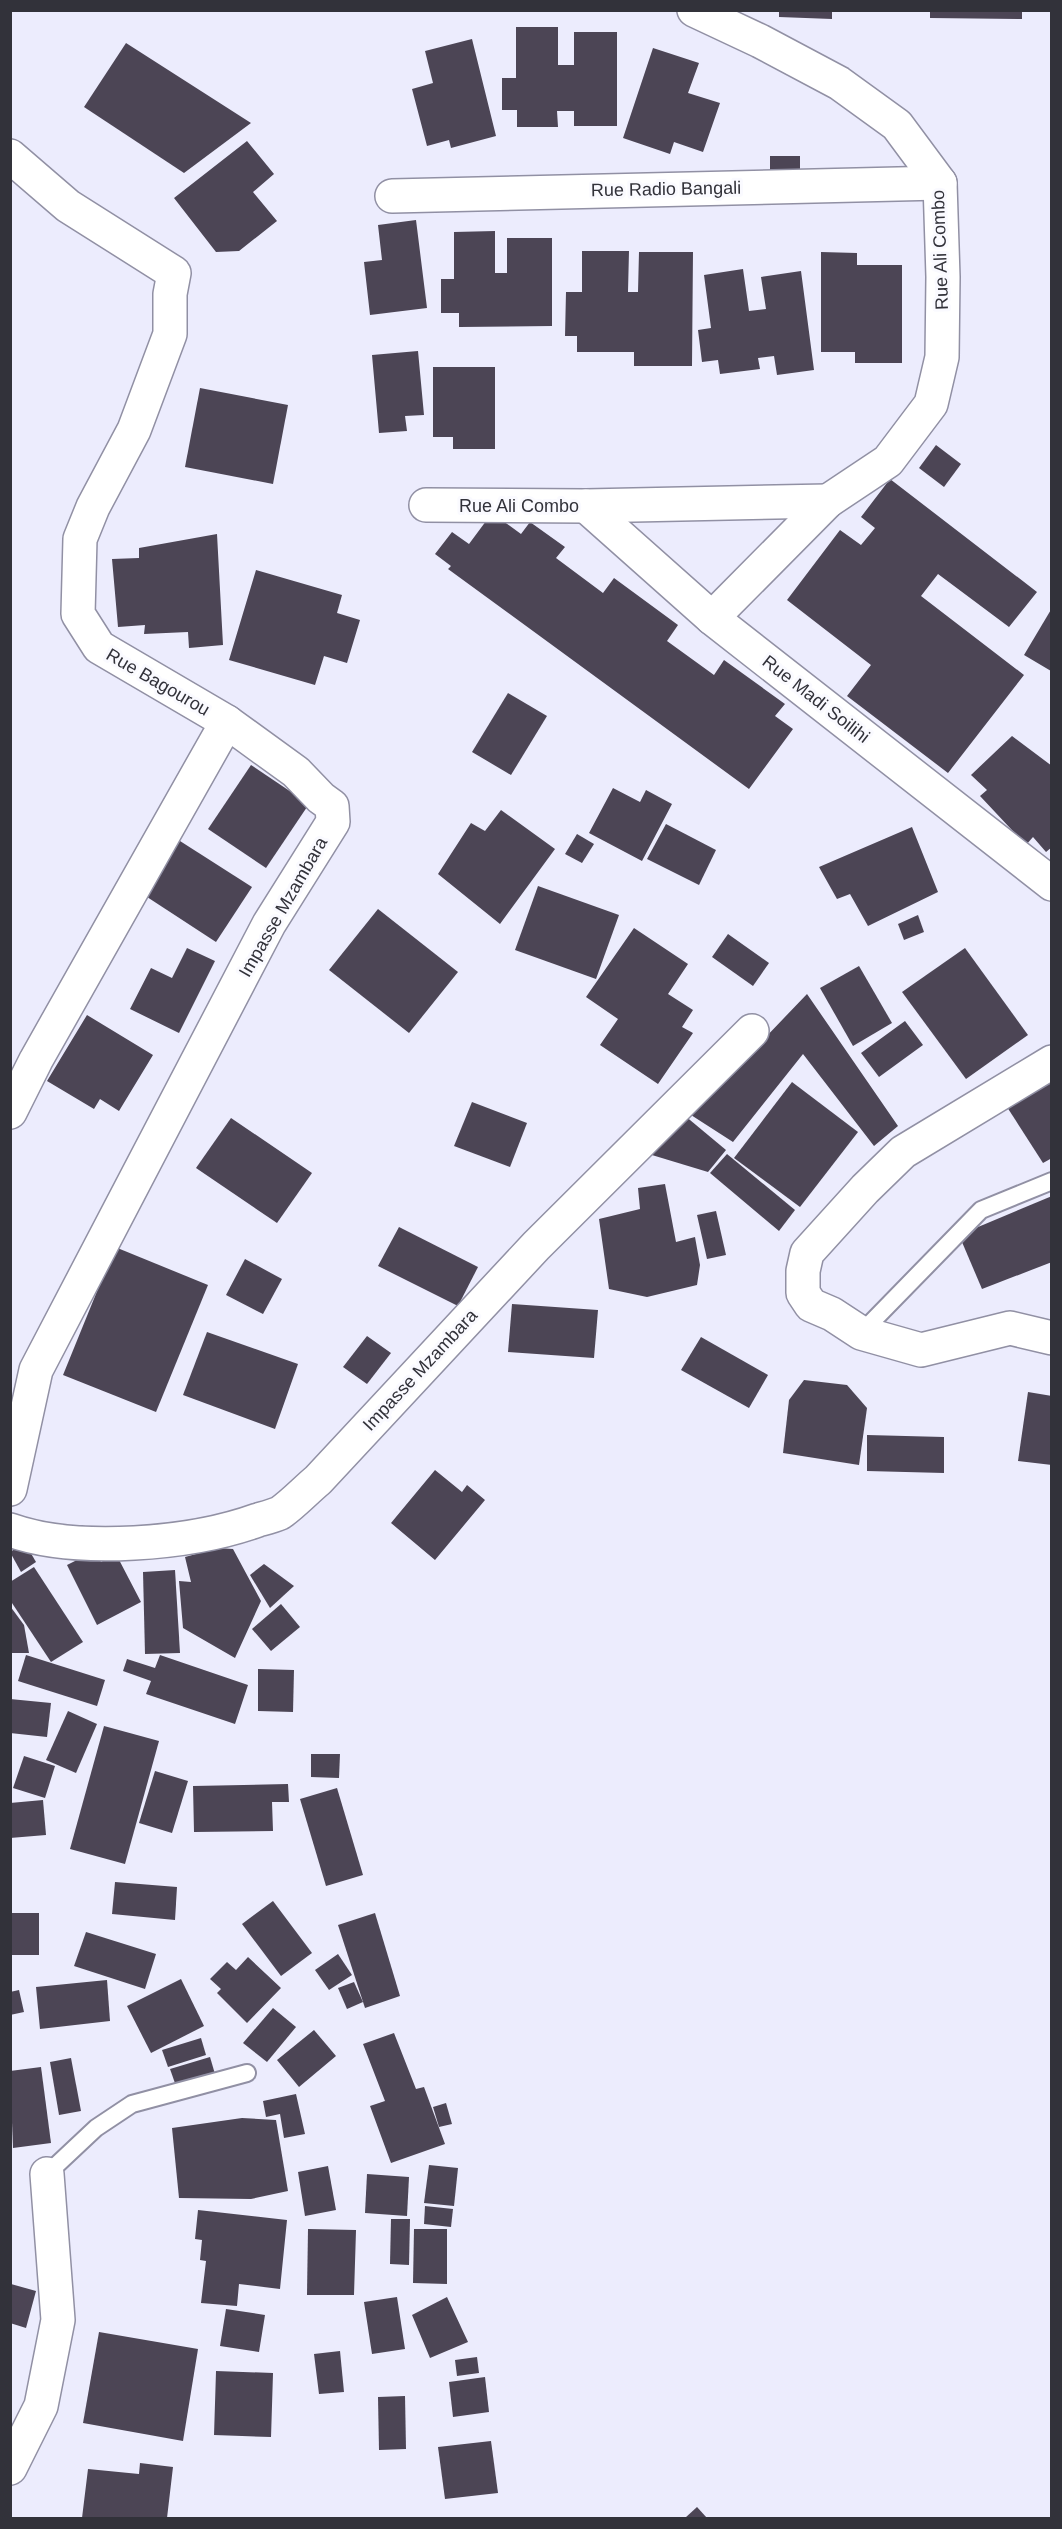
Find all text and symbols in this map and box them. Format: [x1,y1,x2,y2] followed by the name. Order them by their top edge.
[591,178,741,200] street label: Rue Radio Bangali
[928,190,952,310] street label: Rue Ali Combo
[459,496,579,516] street label: Rue Ali Combo
[103,644,213,720] street label: Rue Bagourou
[759,651,873,747] street label: Rue Madi Soilihi
[235,833,332,980] street label: Impasse Mzambara
[359,1305,482,1435] street label: Impasse Mzambara

